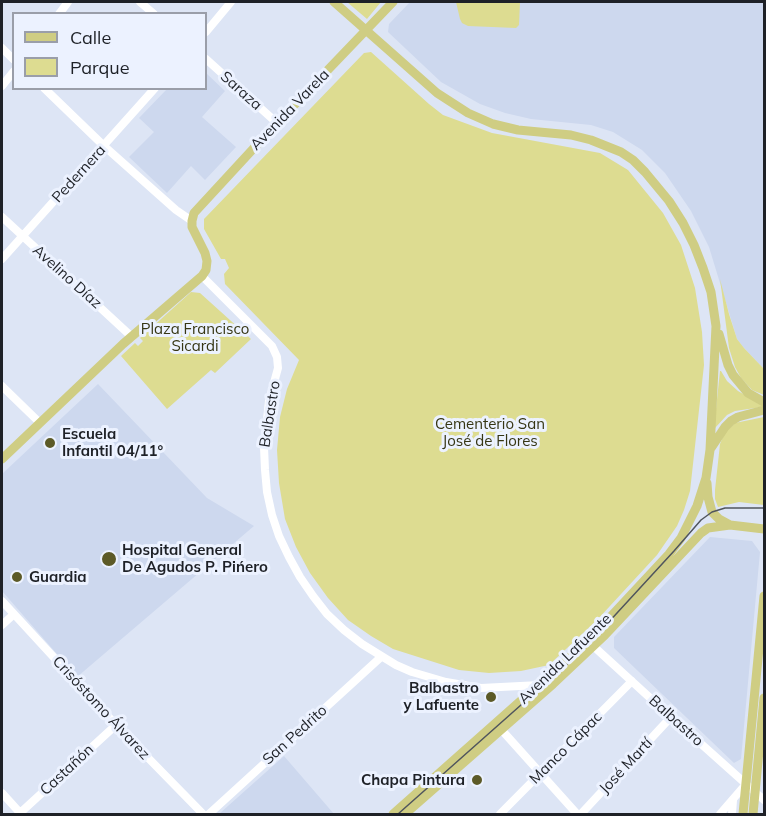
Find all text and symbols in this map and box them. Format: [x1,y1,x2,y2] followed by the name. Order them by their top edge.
[12,12,207,90] legend
[70,26,111,49] text: Calle
[70,56,129,79] text: Parque
[247,66,333,154] street label: Avenida Varela
[217,68,265,114] street label: Saraza
[48,141,110,207] street label: Pedernera
[29,241,105,313] street label: Avelino Díaz
[141,320,249,355] park label: Plaza Francisco Sicardi
[256,379,284,449] street label: Balbastro
[435,415,545,450] park label: Cementerio San José de Flores
[62,425,163,460] place label: Escuela Infantil 04/11°
[43,436,57,450] marker: Escuela Infantil 04/11°
[122,541,268,576] place label: Hospital General De Agudos P. Pińero
[100,550,118,568] marker: Hospital General De Agudos P. Pińero
[29,568,87,586] place label: Guardia
[10,570,24,584] marker: Guardia
[515,610,615,708] street label: Avenida Lafuente
[48,653,154,763] street label: Crisóstomo Álvarez
[403,679,479,714] place label: Balbastro y Lafuente
[484,690,498,704] marker: Balbastro y Lafuente
[645,692,707,750] street label: Balbastro
[259,701,331,769] street label: San Pedrito
[526,708,606,788] street label: Manco Cápac
[596,734,656,798] street label: José Martí
[36,741,98,799] street label: Castañón
[361,771,465,789] place label: Chapa Pintura
[470,773,484,787] marker: Chapa Pintura

